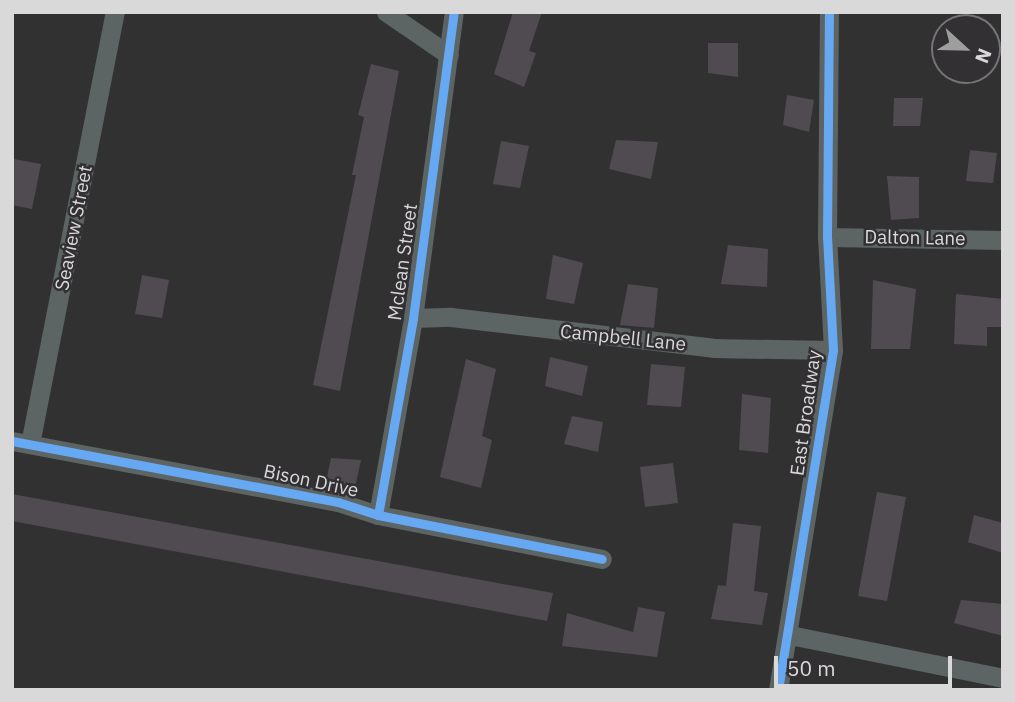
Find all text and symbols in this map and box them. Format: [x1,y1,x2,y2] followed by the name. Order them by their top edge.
[931,14,1001,84] north arrow
[970,45,997,67] text: N
[51,163,97,293] street label: Seaview Street
[383,202,423,322] street label: Mclean Street
[864,226,966,250] street label: Dalton Lane
[559,320,687,356] street label: Campbell Lane
[786,349,826,477] street label: East Broadway
[261,460,361,502] street label: Bison Drive
[777,642,956,686] scale bar
[787,654,836,682] text: 50 m

